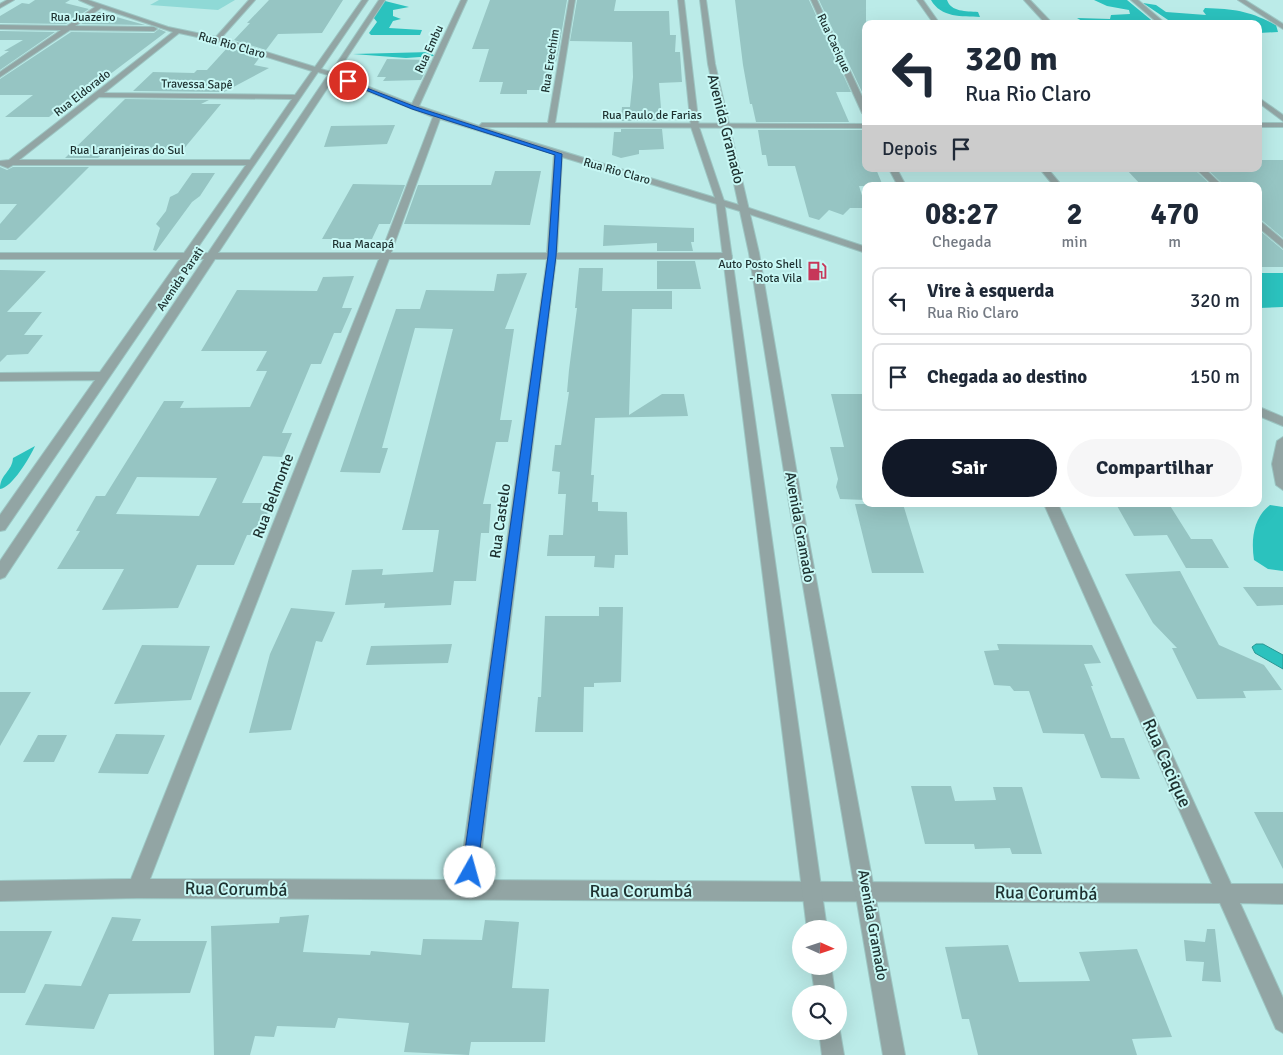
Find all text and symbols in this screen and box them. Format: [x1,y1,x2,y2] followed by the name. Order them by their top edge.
[50,10,116,25] street label: Rua Juazeiro
[813,11,854,75] street label: Rua Cacique
[412,23,447,76] street label: Rua Embu
[538,28,563,94] street label: Rua Erechim
[197,29,267,62] street label: Rua Rio Claro
[965,37,1058,80] text: 320 m
[882,40,947,105] icon: left
[327,60,369,102] pin
[51,67,114,120] street label: Rua Eldorado
[334,67,362,95] icon: arrive
[704,72,748,186] street label: Avenida Gramado
[161,76,233,93] street label: Travessa Sapê
[965,80,1091,107] text: Rua Rio Claro
[602,108,702,123] street label: Rua Paulo de Farias
[947,135,975,163] icon: arrive
[882,137,937,161] text: Depois
[70,143,185,158] street label: Rua Laranjeiras do Sul
[582,155,652,188] street label: Rua Rio Claro
[925,196,999,233] text: 08:27
[1066,196,1083,233] text: 2
[1150,196,1199,233] text: 470
[932,232,992,252] text: Chegada
[1062,232,1087,252] text: min
[1168,232,1181,252] text: m
[332,237,394,252] street label: Rua Macapá
[154,244,207,314] street label: Avenida Parati
[718,257,802,286] place label: Auto Posto Shell - Rota Vila
[806,260,828,282] fuel station icon: Auto Posto Shell - Rota Vila
[927,279,1054,303] text: Vire à esquerda
[884,287,912,315] icon: left
[1190,289,1240,313] text: 320 m
[927,303,1019,323] text: Rua Rio Claro
[884,363,912,391] icon: arrive
[927,365,1087,389] text: Chegada ao destino
[1190,365,1240,389] text: 150 m
[882,439,1057,497] button: Sair
[1067,439,1242,497] button: Compartilhar
[249,451,297,541] street label: Rua Belmonte
[781,470,819,584] street label: Avenida Gramado
[486,482,514,560] street label: Rua Castelo
[1138,715,1196,811] street label: Rua Cacique
[443,845,495,897] position arrow
[854,868,892,982] street label: Avenida Gramado
[184,877,288,901] street label: Rua Corumbá
[590,880,692,902] street label: Rua Corumbá
[994,881,1098,905] street label: Rua Corumbá
[792,920,848,975] north arrow
[792,920,847,1040] map controls
[792,985,847,1040] button: search

